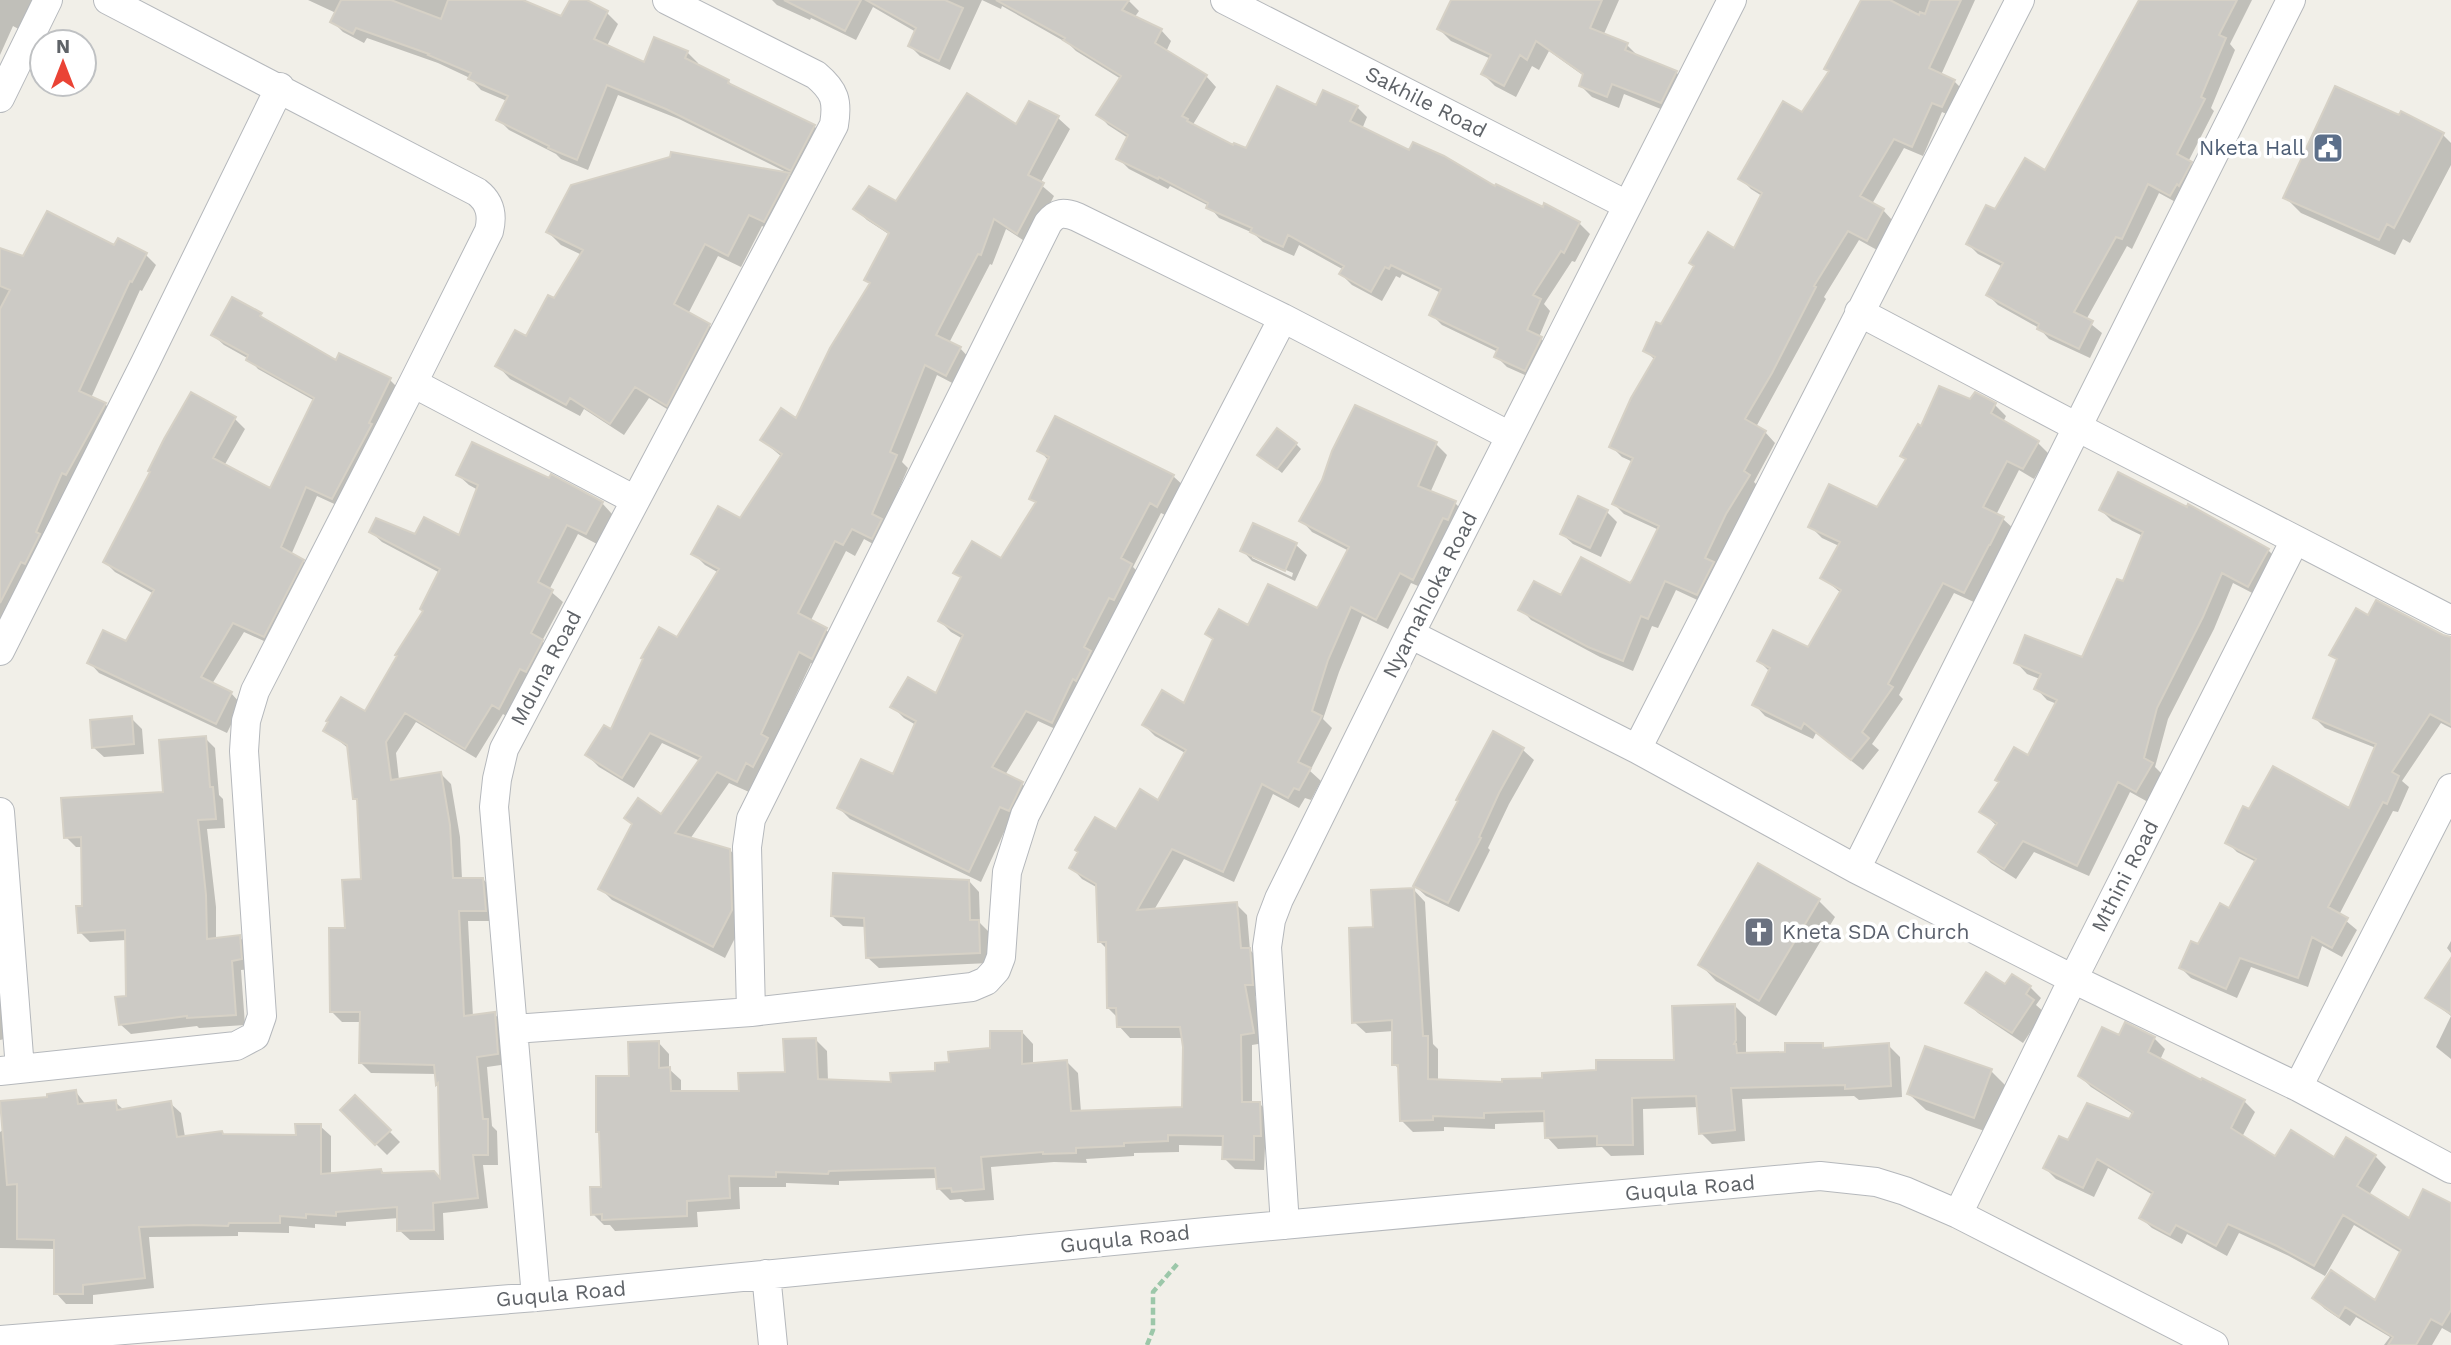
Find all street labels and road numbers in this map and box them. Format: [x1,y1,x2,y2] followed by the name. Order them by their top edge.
[1361,60,1491,143] street label: Sakhile Road
[1377,507,1482,682] street label: Nyamahloka Road
[505,606,586,730] street label: Mduna Road
[2086,816,2163,936] street label: Mthini Road
[1624,1169,1756,1206] street label: Guqula Road
[1059,1219,1191,1258] street label: Guqula Road
[495,1275,627,1312] street label: Guqula Road

